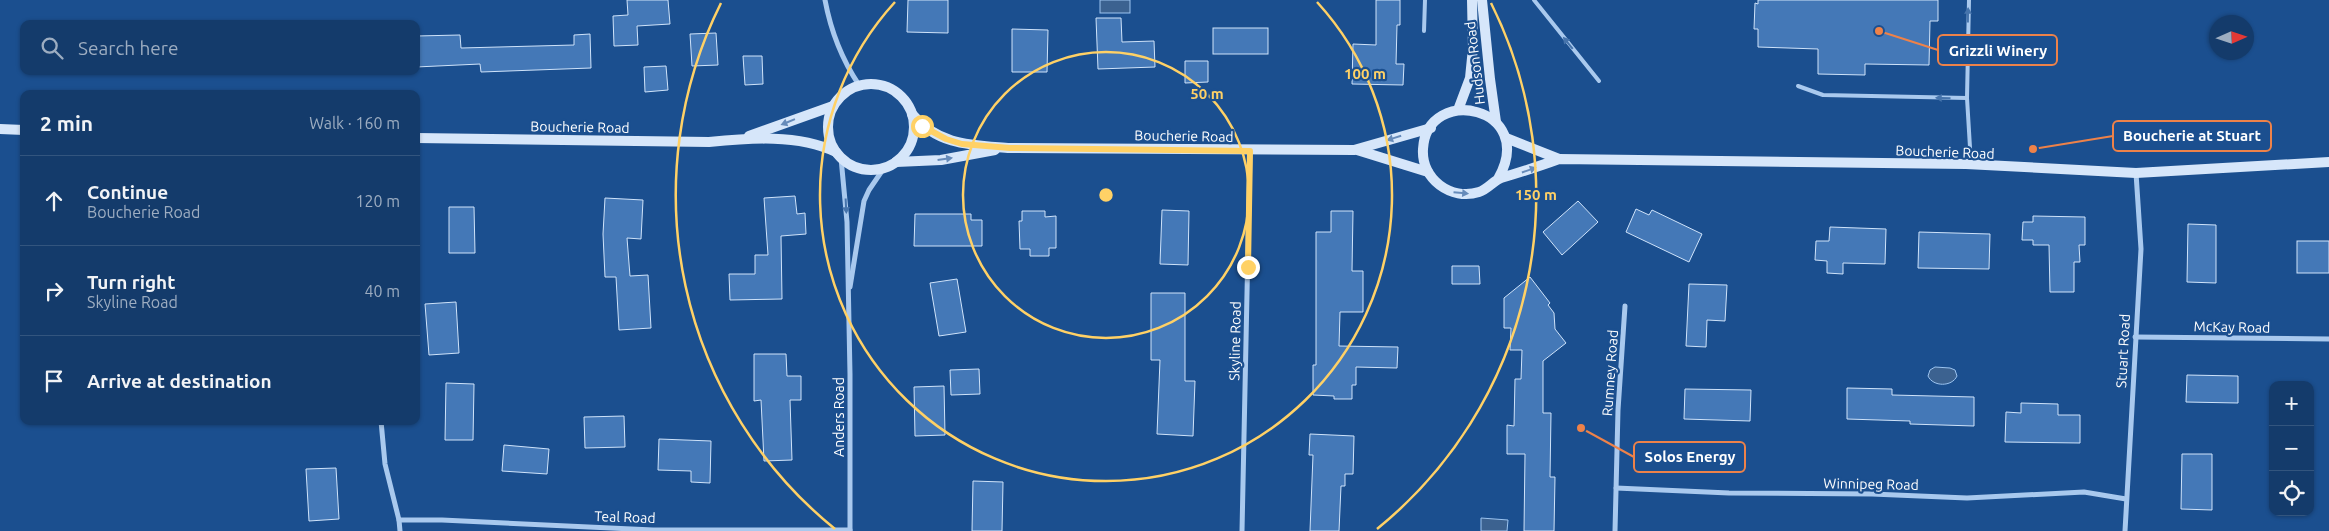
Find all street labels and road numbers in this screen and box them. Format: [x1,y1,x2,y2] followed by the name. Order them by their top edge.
[1462,20,1488,106] street label: Hudson Road
[530,118,630,136] street label: Boucherie Road
[1134,127,1234,145] street label: Boucherie Road
[1895,142,1995,162] street label: Boucherie Road
[1226,301,1244,381] street label: Skyline Road
[2113,313,2133,389] street label: Stuart Road
[2194,318,2270,336] street label: McKay Road
[1599,329,1621,417] street label: Rumney Road
[831,377,847,457] street label: Anders Road
[1823,475,1919,493] street label: Winnipeg Road
[594,508,656,526] street label: Teal Road

